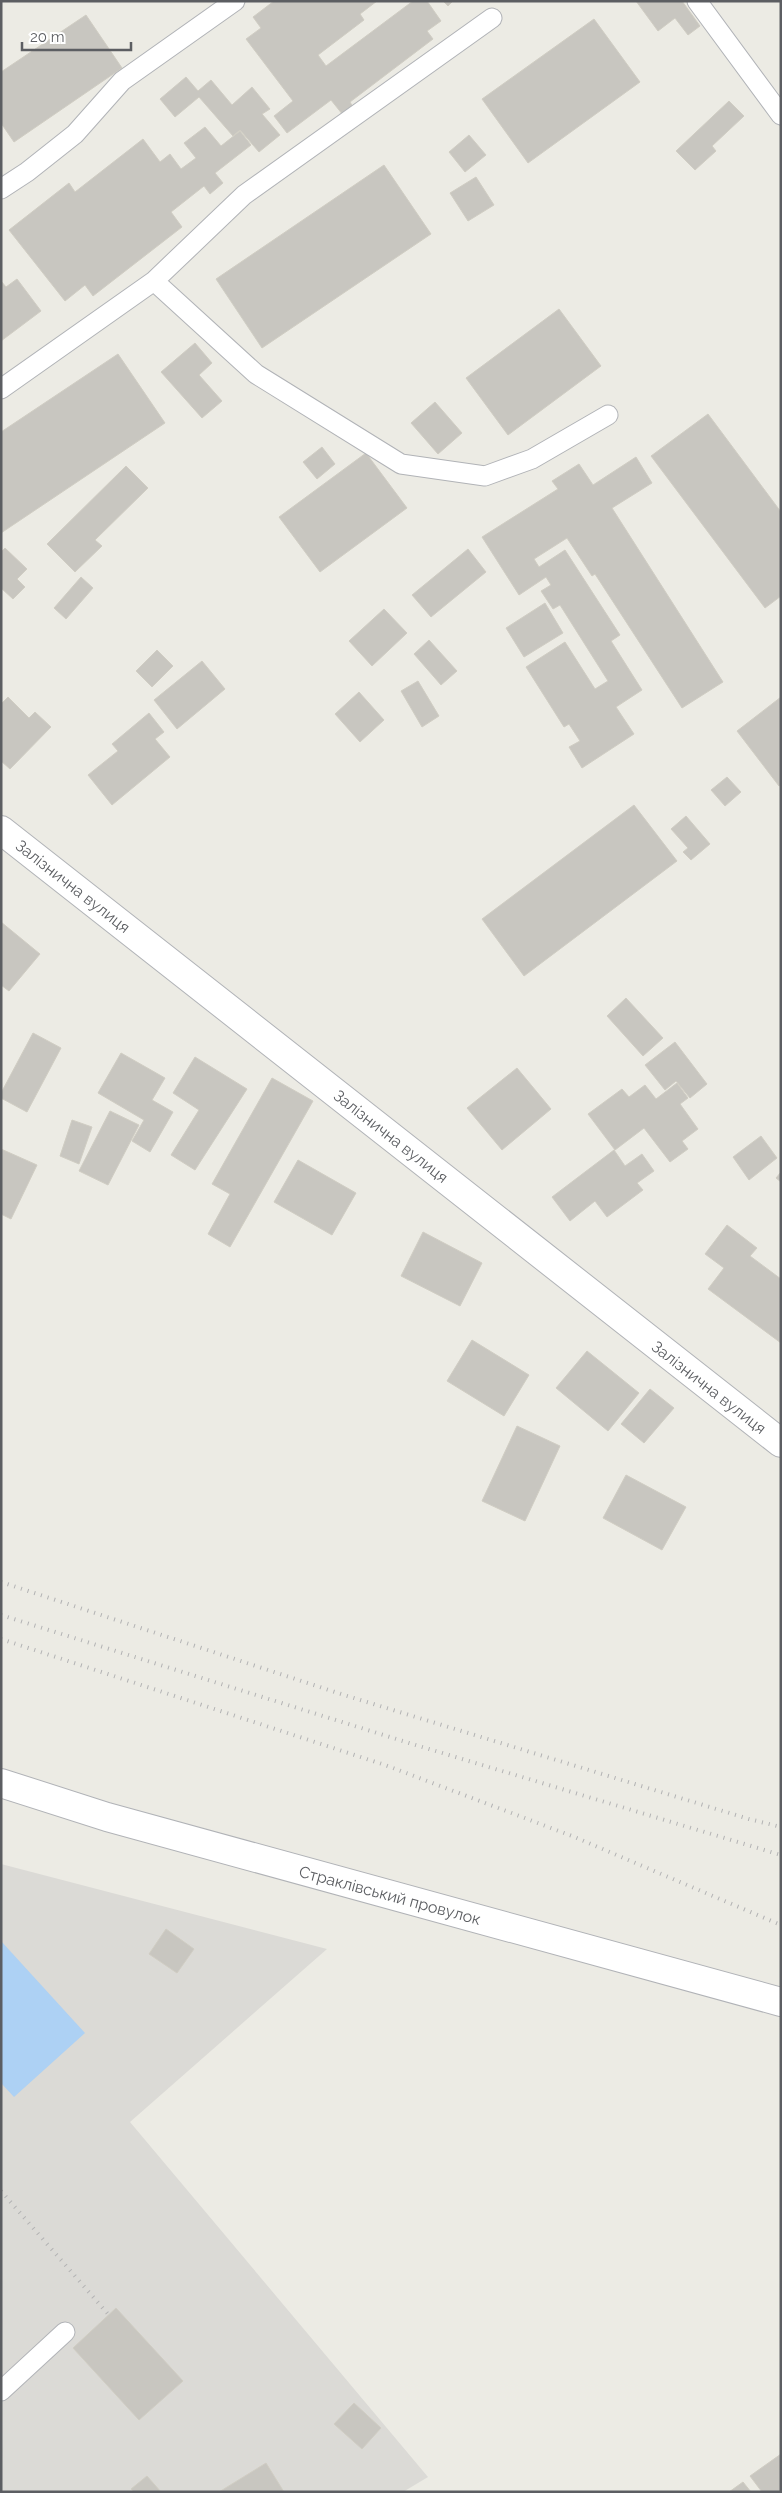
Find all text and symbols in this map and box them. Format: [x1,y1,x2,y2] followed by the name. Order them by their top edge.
[22,20,131,52] scale bar
[30,28,65,46] text: 20 m
[12,836,134,937] street label: Залізнична вулиця
[330,1086,452,1187] street label: Залізнична вулиця
[648,1337,770,1438] street label: Залізнична вулиця
[297,1862,483,1929] street label: Страклівський провулок

